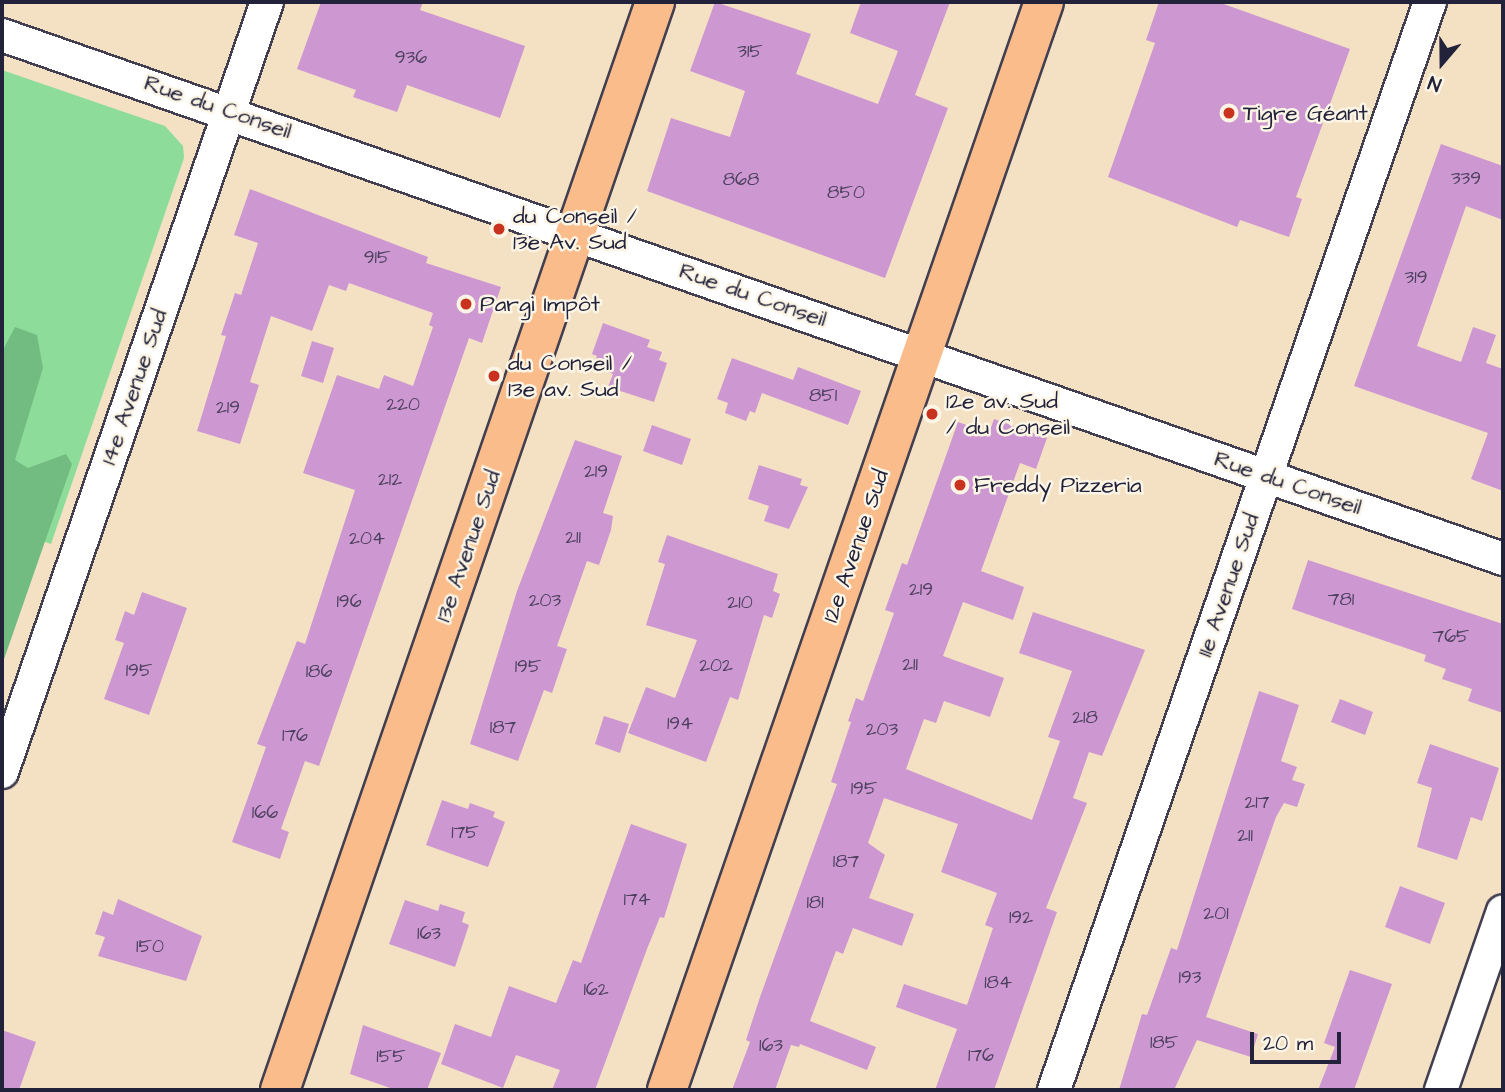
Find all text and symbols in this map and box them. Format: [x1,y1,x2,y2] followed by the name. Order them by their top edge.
[1407,28,1477,98] north arrow
[737,41,763,63] house number: 315
[395,47,427,69] house number: 936
[1424,68,1445,98] text: N
[141,69,295,145] street label: Rue du Conseil
[1243,99,1368,127] place label: Tigre Géant
[1221,105,1237,121] marker: Tigre Géant
[1451,168,1481,190] house number: 339
[723,169,759,191] house number: 868
[827,182,865,204] house number: 850
[513,202,637,256] place label: du Conseil / 13e Av. Sud
[491,221,507,237] marker: du Conseil / 13e Av. Sud
[364,247,390,269] house number: 915
[676,257,830,333] street label: Rue du Conseil
[1405,267,1427,289] house number: 319
[480,290,600,318] place label: Pargi Impôt
[458,296,474,312] marker: Pargi Impôt
[95,306,173,468] street label: 14e Avenue Sud
[508,349,632,403] place label: du Conseil / 13e av. Sud
[486,368,502,384] marker: du Conseil / 13e av. Sud
[809,385,837,407] house number: 851
[946,387,1070,441] place label: 12e av. Sud / du Conseil
[386,394,420,416] house number: 220
[216,397,240,419] house number: 219
[924,406,940,422] marker: 12e av. Sud / du Conseil
[1211,445,1365,521] street label: Rue du Conseil
[584,461,608,483] house number: 219
[817,466,895,626] street label: 12e Avenue Sud
[429,467,507,625] street label: 13e Avenue Sud
[378,469,402,491] house number: 212
[974,471,1142,499] place label: Freddy Pizzeria
[952,477,968,493] marker: Freddy Pizzeria
[1191,510,1265,660] street label: 11e Avenue Sud
[565,527,581,549] house number: 211
[349,528,385,550] house number: 204
[909,579,933,601] house number: 219
[1328,589,1354,611] house number: 781
[529,590,561,612] house number: 203
[336,591,362,613] house number: 196
[727,592,753,614] house number: 210
[1432,626,1470,648] house number: 765
[902,654,918,676] house number: 211
[699,655,733,677] house number: 202
[515,656,541,678] house number: 195
[126,660,152,682] house number: 195
[306,661,332,683] house number: 186
[1072,707,1098,729] house number: 218
[667,713,693,735] house number: 194
[490,717,516,739] house number: 187
[866,719,898,741] house number: 203
[282,725,308,747] house number: 176
[851,778,877,800] house number: 195
[1245,792,1269,814] house number: 217
[252,802,278,824] house number: 166
[451,822,479,844] house number: 175
[1237,825,1253,847] house number: 211
[833,851,859,873] house number: 187
[623,889,651,911] house number: 174
[806,892,824,914] house number: 181
[1203,903,1229,925] house number: 201
[1009,907,1033,929] house number: 192
[417,923,441,945] house number: 163
[136,936,164,958] house number: 150
[1179,967,1201,989] house number: 193
[984,972,1012,994] house number: 184
[583,979,609,1001] house number: 162
[1253,1018,1344,1062] scale bar
[1263,1029,1313,1058] text: 20 m
[1150,1032,1178,1054] house number: 185
[759,1035,783,1057] house number: 163
[968,1045,994,1067] house number: 176
[376,1046,406,1068] house number: 155

